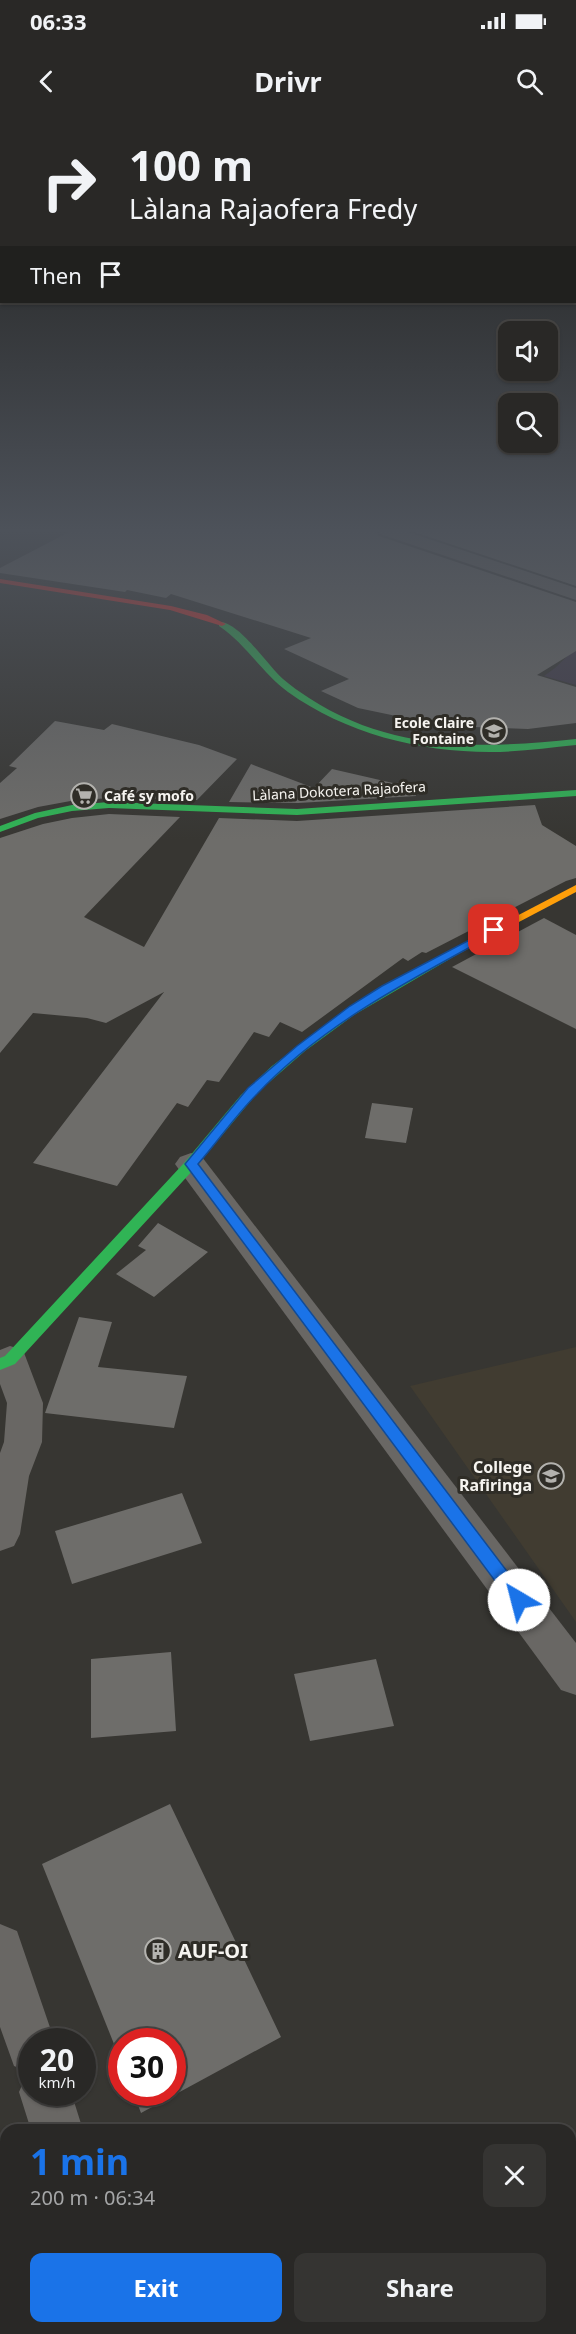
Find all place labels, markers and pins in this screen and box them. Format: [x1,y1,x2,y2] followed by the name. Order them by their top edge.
[394,713,474,748] place label: Ecole Claire Fontaine
[479,716,509,746] school or university icon: Ecole Claire Fontaine
[69,781,99,811] supermarket icon: Café sy mofo
[104,786,194,805] place label: Café sy mofo
[468,904,519,955] pin
[459,1456,532,1496] place label: College Rafiringa
[536,1461,566,1491] school or university icon: College Rafiringa
[143,1936,173,1966] building icon: AUF-OI
[178,1937,248,1964] place label: AUF-OI

